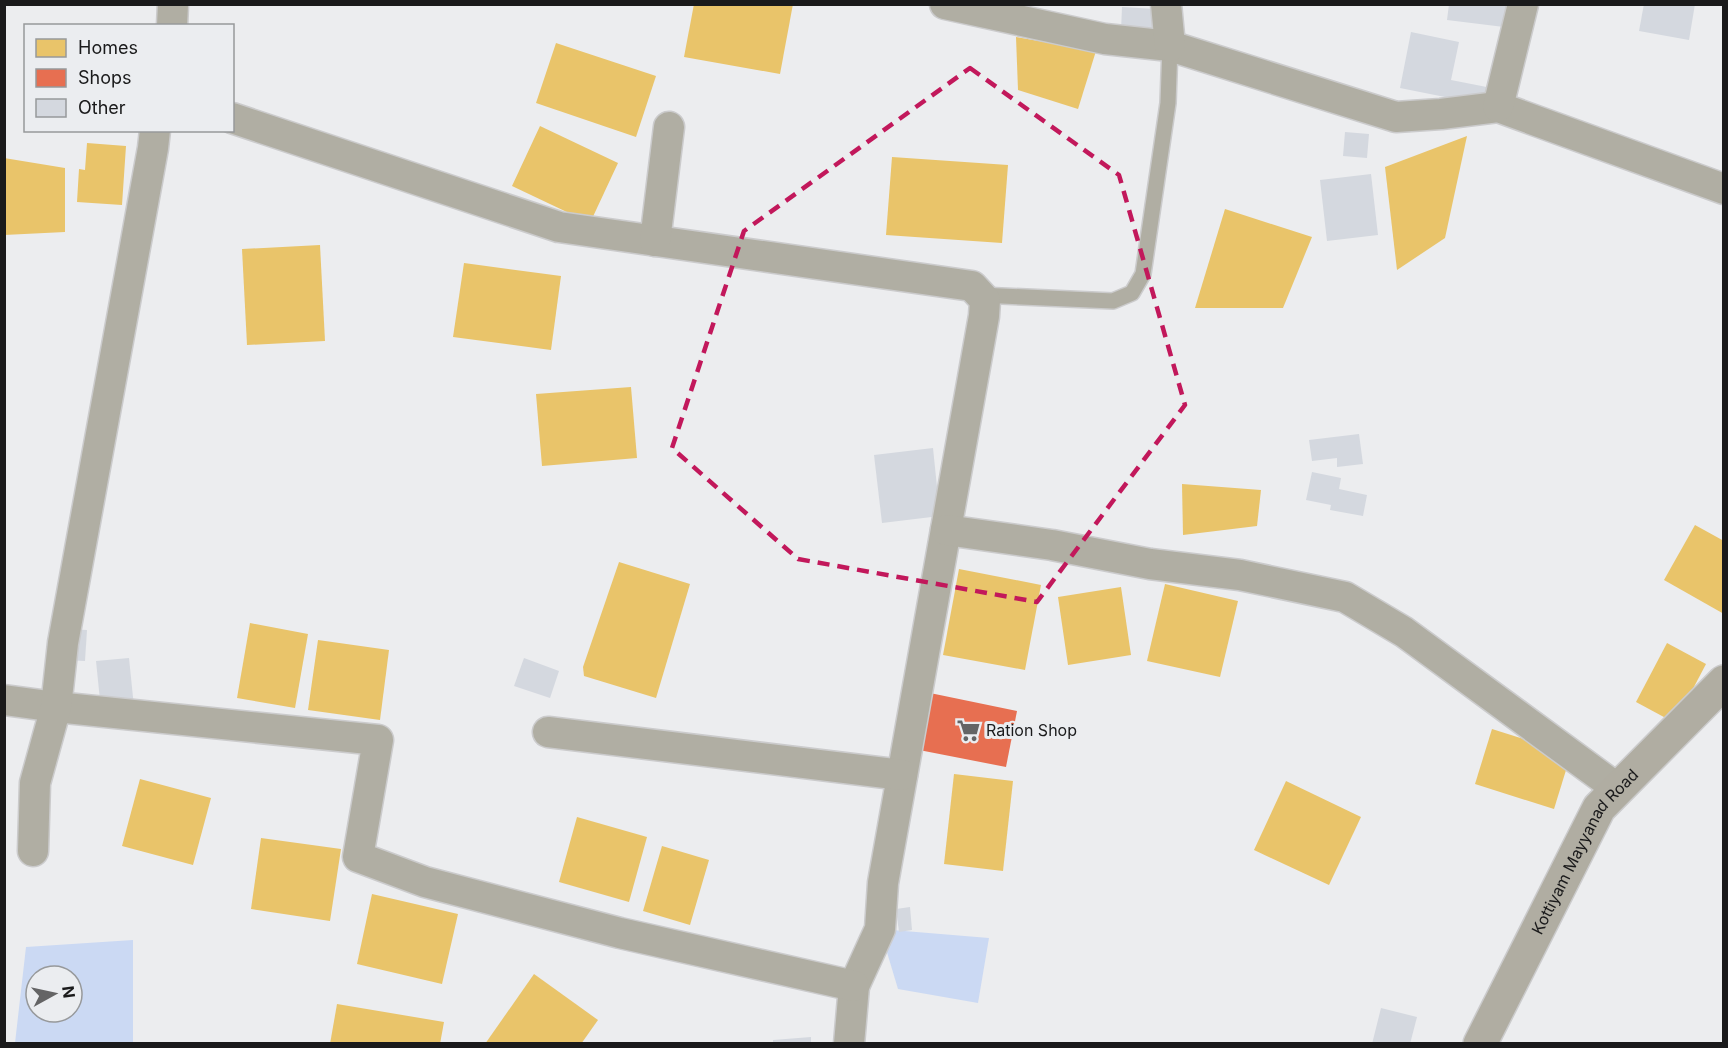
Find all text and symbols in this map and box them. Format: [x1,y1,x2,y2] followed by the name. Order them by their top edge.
[24,24,234,132] legend
[78,37,138,58] text: Homes
[78,67,132,88] text: Shops
[78,97,126,118] text: Other
[955,717,981,743] supermarket icon: Ration Shop
[986,720,1077,740] place label: Ration Shop
[1527,764,1642,938] street label: Kottiyam Mayyanad Road
[24,964,84,1024] north arrow
[58,984,80,999] text: N

